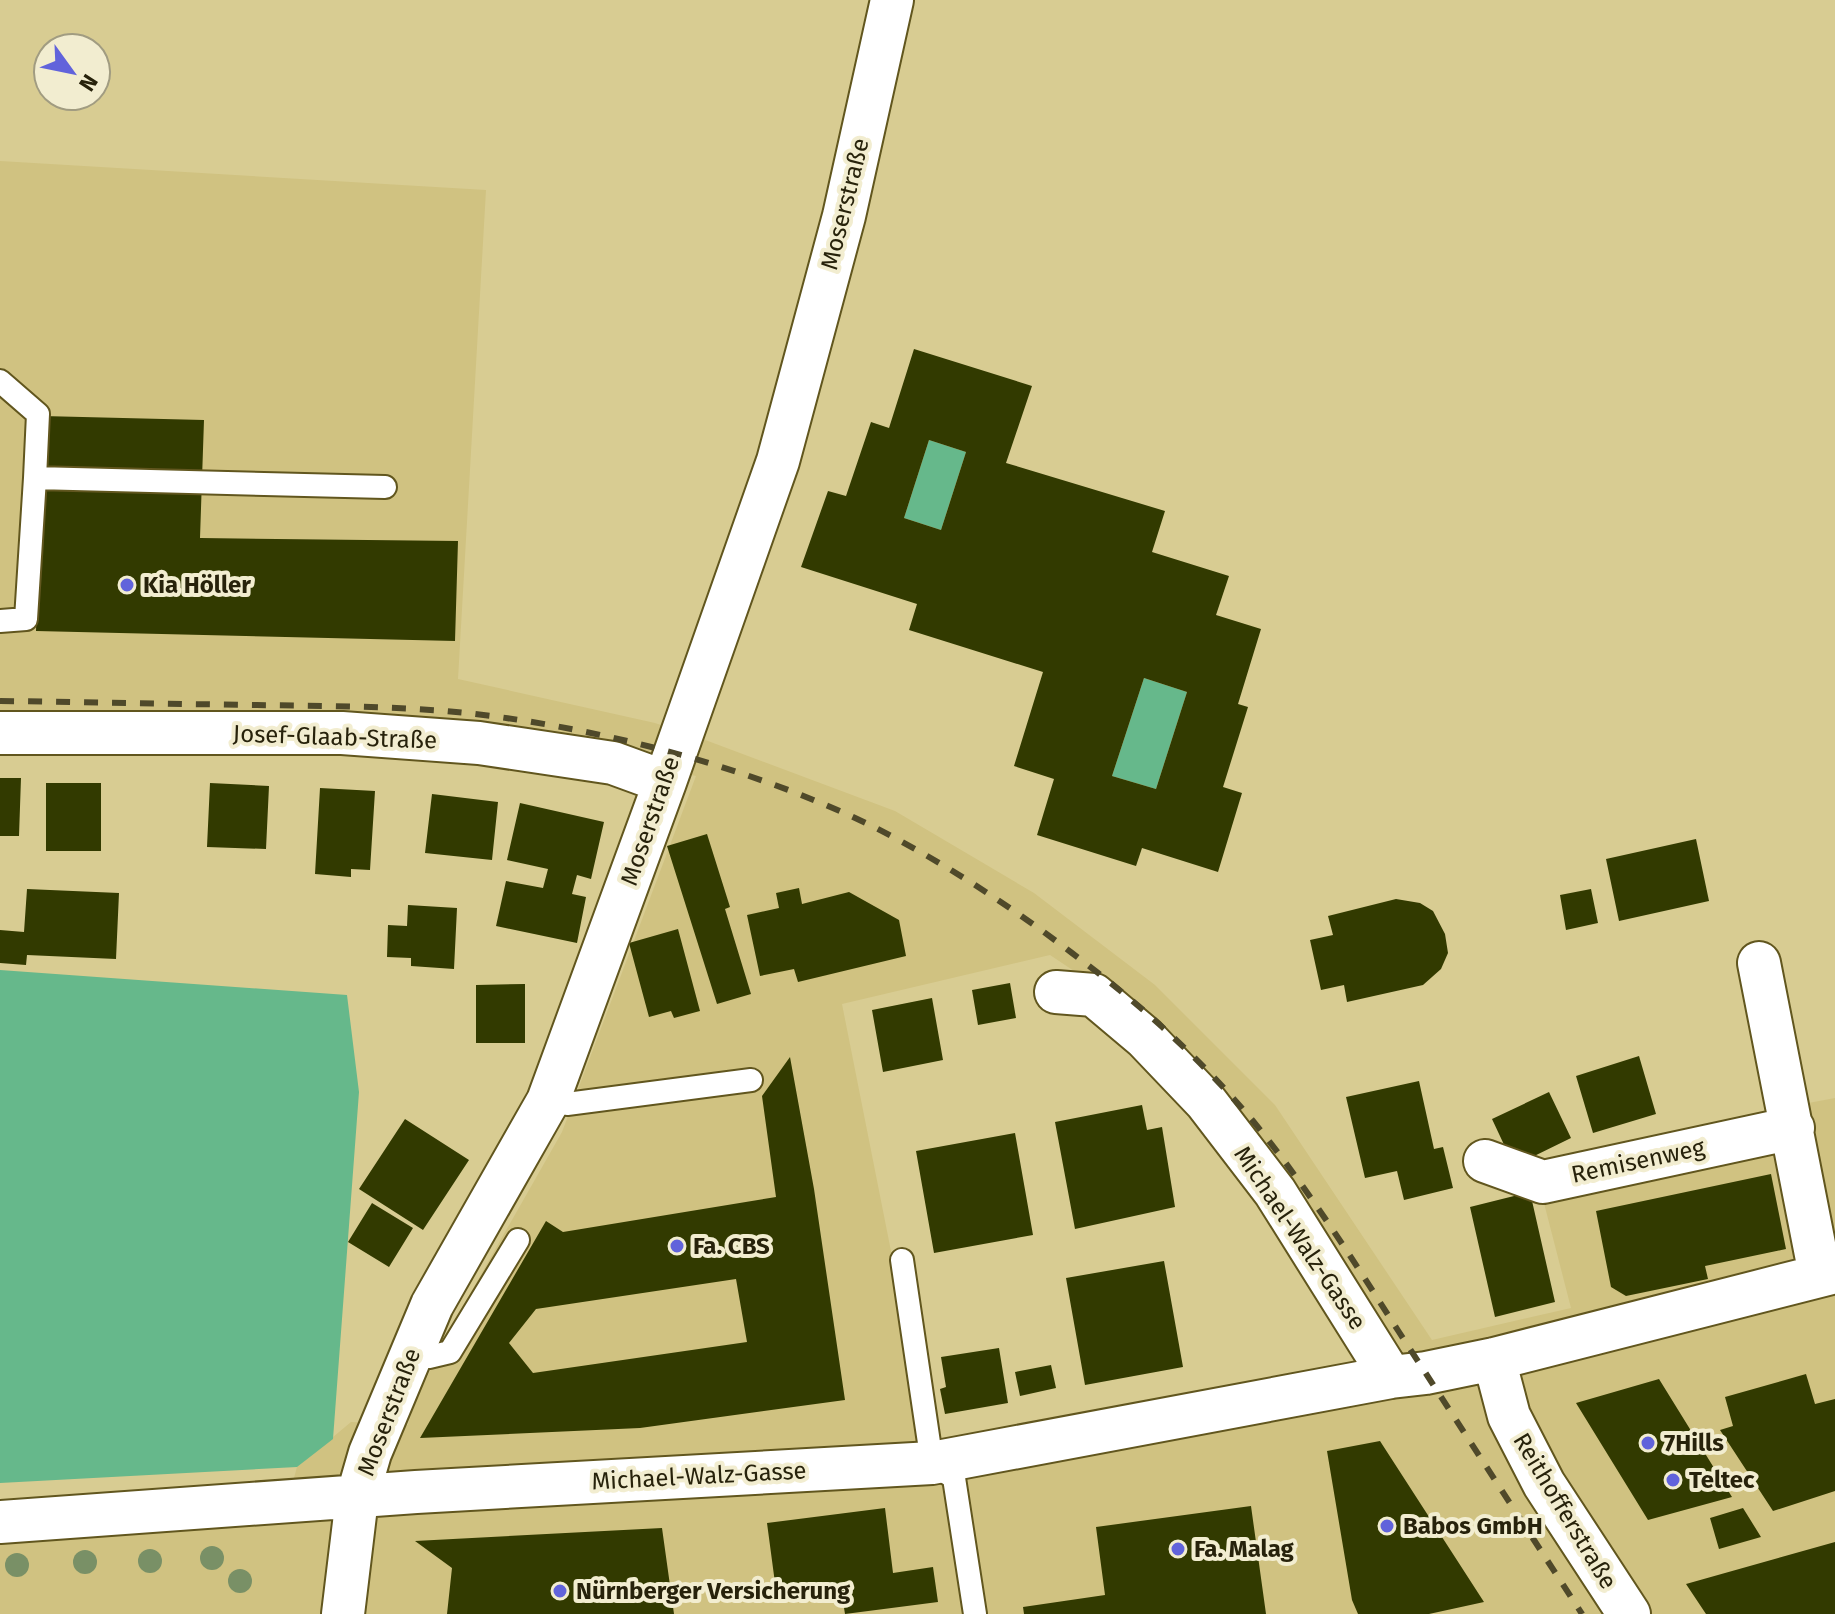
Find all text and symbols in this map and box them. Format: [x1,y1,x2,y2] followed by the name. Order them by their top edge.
[32,32,112,112] north arrow
[73,69,104,96] text: N
[815,135,875,273] street label: Moserstraße
[143,571,251,599] place label: Kia Höller
[118,576,136,594] marker: Kia Höller
[232,719,438,755] street label: Josef-Glaab-Straße
[615,753,685,889] street label: Moserstraße
[1569,1133,1708,1189] street label: Remisenweg
[1228,1141,1372,1335] street label: Michael-Walz-Gasse
[693,1232,770,1260] place label: Fa. CBS
[668,1237,686,1255] marker: Fa. CBS
[352,1344,426,1480] street label: Moserstraße
[1507,1428,1623,1594] street label: Reithofferstraße
[1664,1429,1724,1457] place label: 7Hills
[1639,1434,1657,1452] marker: 7Hills
[591,1456,807,1496] street label: Michael-Walz-Gasse
[1689,1466,1755,1494] place label: Teltec
[1664,1471,1682,1489] marker: Teltec
[1403,1512,1543,1540] place label: Babos GmbH
[1378,1517,1396,1535] marker: Babos GmbH
[1194,1535,1295,1563] place label: Fa. Malag
[1169,1540,1187,1558] marker: Fa. Malag
[576,1577,851,1605] place label: Nürnberger Versicherung
[551,1582,569,1600] marker: Nürnberger Versicherung

